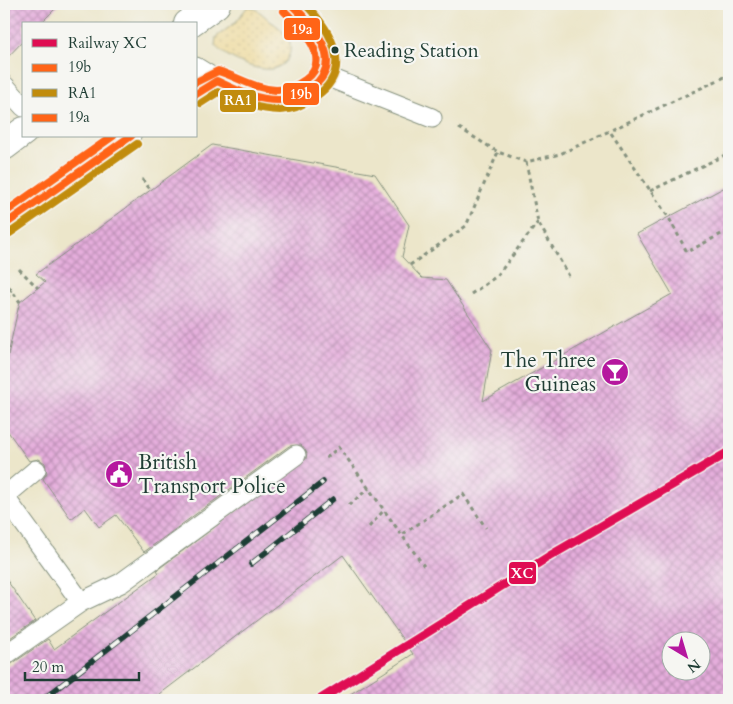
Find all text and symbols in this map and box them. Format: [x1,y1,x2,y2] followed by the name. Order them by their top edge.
[283,17,321,41] line badge: 19a
[291,20,313,39] text: 19a
[22,22,198,138] legend
[68,33,147,53] text: Railway XC
[344,37,480,64] place label: Reading Station
[330,45,340,55] marker: Reading Station
[68,57,91,77] text: 19b
[282,82,320,106] line badge: 19b
[68,83,97,103] text: RA1
[290,85,312,104] text: 19b
[219,89,257,113] line badge: RA1
[224,91,252,110] text: RA1
[68,107,90,127] text: 19a
[500,346,596,399] place label: The Three Guineas
[600,357,630,387] bar icon: The Three Guineas
[138,448,286,501] place label: British Transport Police
[104,459,134,489] public building icon: British Transport Police
[508,561,537,585] line badge: XC
[511,564,533,583] text: XC
[660,632,710,682] north arrow
[25,649,139,681] scale bar
[683,655,704,677] text: N
[32,657,64,677] text: 20 m

